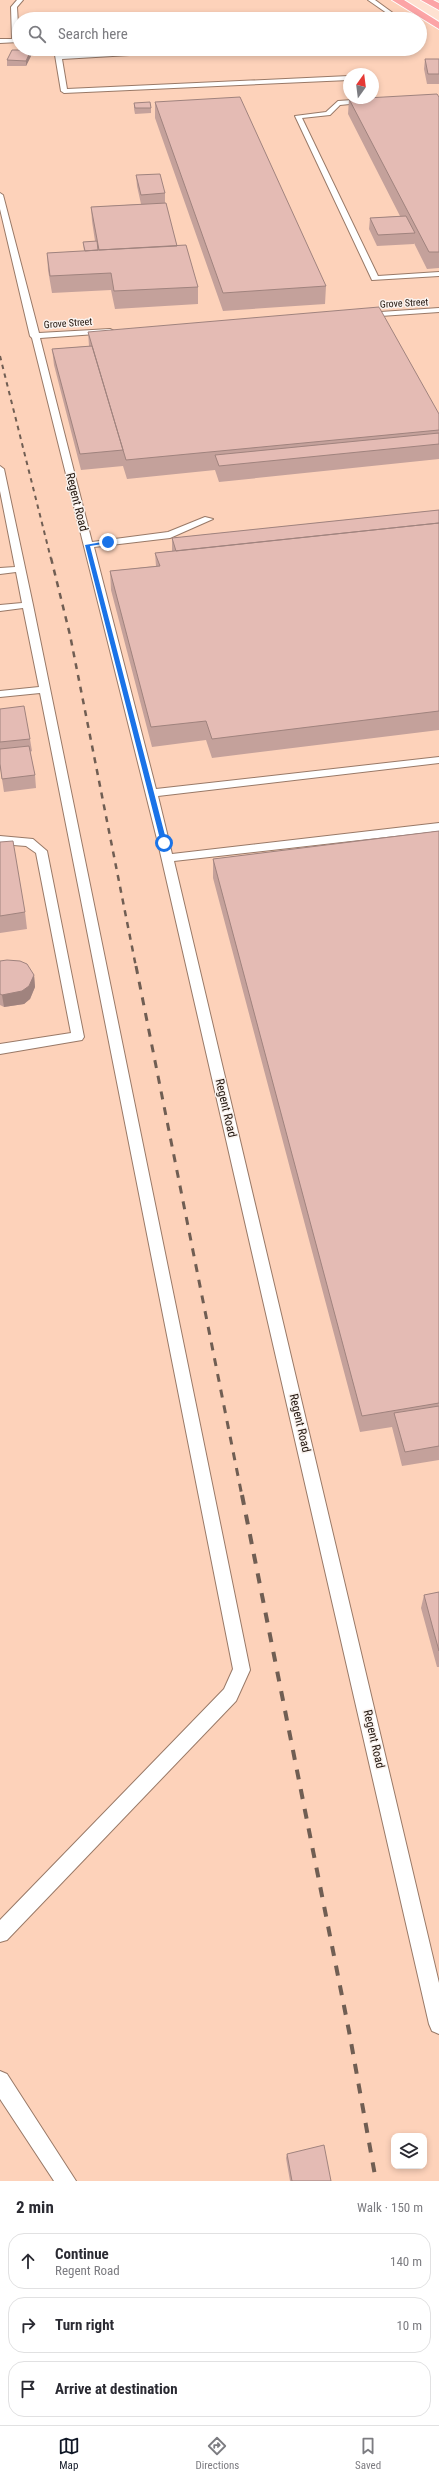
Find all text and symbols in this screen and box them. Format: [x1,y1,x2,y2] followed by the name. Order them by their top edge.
[12,12,427,56] search box
[26,23,48,45] icon: search
[58,25,128,43] text: Search here
[343,68,379,104] north arrow
[380,296,429,310] street label: Grove Street
[43,316,93,330] street label: Grove Street
[63,471,91,533] street label: Regent Road
[99,533,117,551] route end
[155,834,173,852] route start
[212,1077,240,1139] street label: Regent Road
[286,1392,314,1454] street label: Regent Road
[360,1708,388,1770] street label: Regent Road
[391,2133,427,2169] map controls
[391,2133,427,2169] button: layers
[16,2197,54,2217] text: 2 min
[357,2200,423,2215] text: Walk · 150 m
[55,2245,109,2263] text: Continue
[17,2250,39,2272] icon: ahead
[390,2254,422,2269] text: 140 m
[55,2263,120,2278] text: Regent Road
[17,2314,39,2336] icon: right
[55,2316,114,2334] text: Turn right
[396,2318,422,2333] text: 10 m
[17,2378,39,2400] icon: arrive
[55,2380,178,2398] text: Arrive at destination
[58,2435,80,2472] tab: Map
[195,2435,239,2472] tab: Directions
[355,2435,381,2472] tab: Saved

